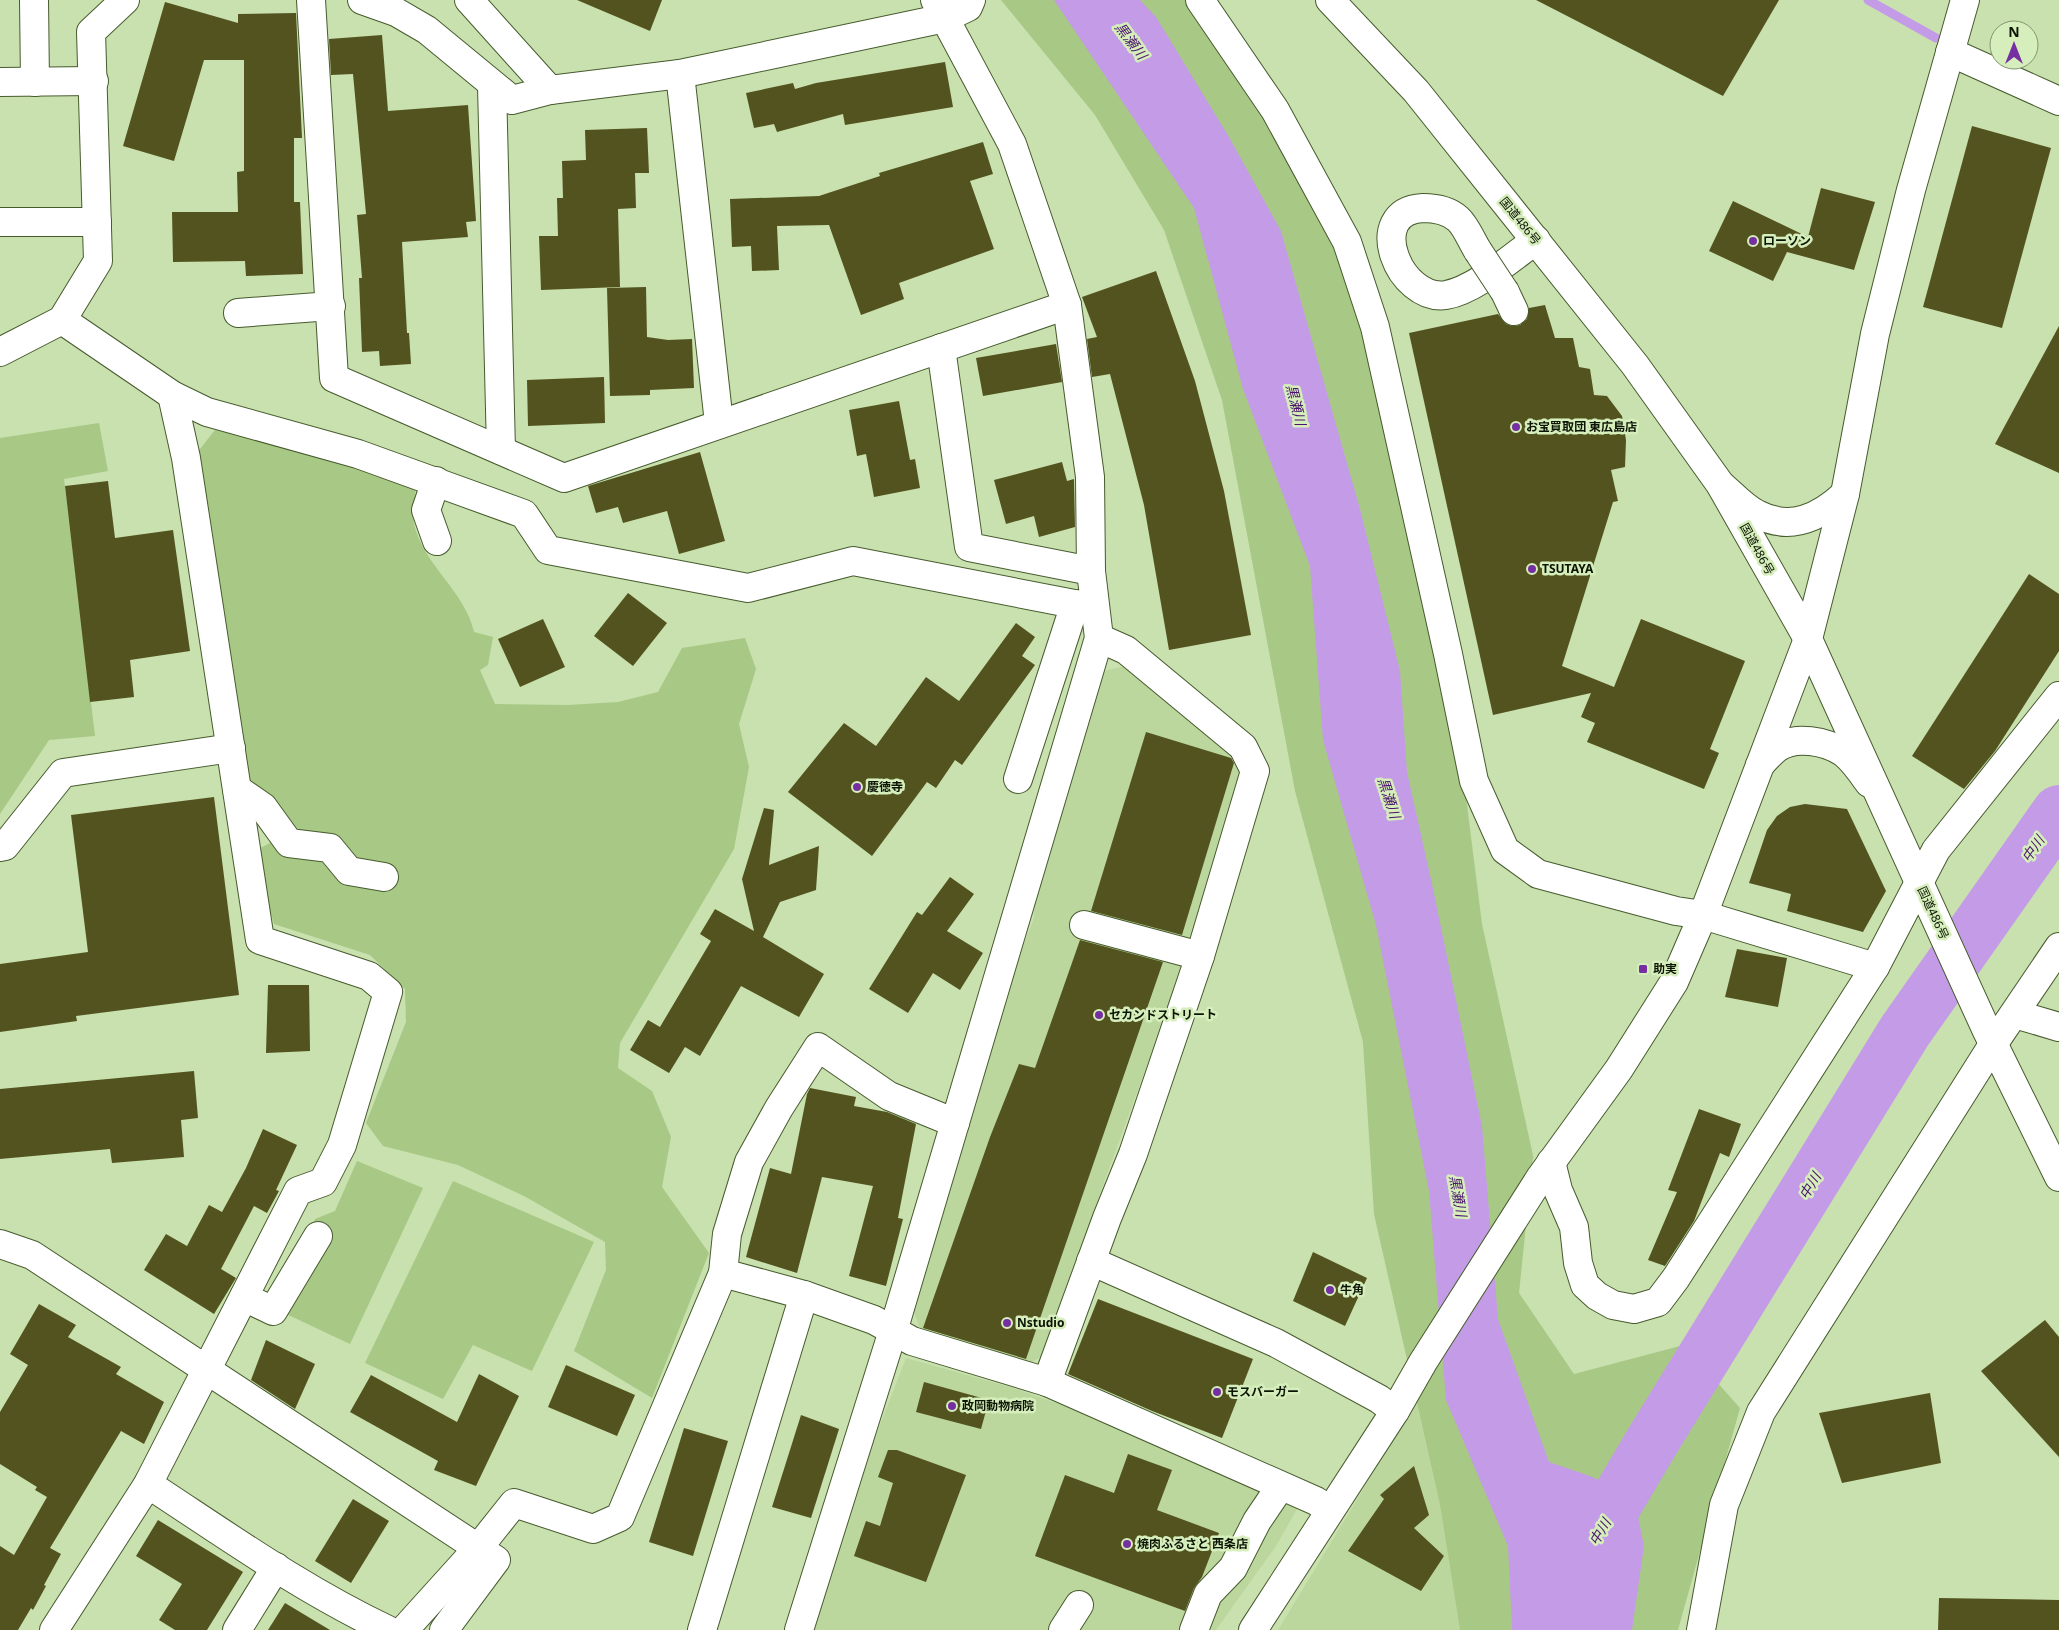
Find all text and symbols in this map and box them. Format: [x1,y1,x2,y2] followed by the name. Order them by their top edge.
[1111,18,1153,65] water label: 黒瀬川
[1989,20,2039,70] north arrow
[2008,22,2020,41] text: N
[1496,193,1545,248] street label: 国道486号
[1763,232,1811,249] place label: ローソン
[1747,235,1759,247] marker: ローソン
[1282,382,1311,429] water label: 黒瀬川
[1526,418,1637,435] place label: お宝買取団 東広島店
[1510,421,1522,433] marker: お宝買取団 東広島店
[1736,520,1779,578] street label: 国道486号
[1542,560,1594,577] place label: TSUTAYA
[1526,563,1538,575] marker: TSUTAYA
[1374,775,1406,823] water label: 黒瀬川
[867,778,903,795] place label: 慶徳寺
[851,781,863,793] marker: 慶徳寺
[2017,830,2050,866] water label: 中川
[1914,884,1953,942] street label: 国道486号
[1653,960,1677,977] place label: 助実
[1637,963,1649,975] marker: 助実
[1109,1006,1217,1023] place label: セカンドストリート
[1093,1009,1105,1021] marker: セカンドストリート
[1794,1167,1826,1203] water label: 中川
[1445,1174,1472,1220] water label: 黒瀬川
[1340,1281,1364,1298] place label: 牛角
[1324,1284,1336,1296] marker: 牛角
[1017,1314,1064,1331] place label: Nstudio
[1001,1317,1013,1329] marker: Nstudio
[1227,1383,1299,1400] place label: モスバーガー
[1211,1386,1223,1398] marker: モスバーガー
[962,1397,1034,1414] place label: 政岡動物病院
[946,1400,958,1412] marker: 政岡動物病院
[1584,1513,1616,1549] water label: 中川
[1137,1535,1248,1552] place label: 焼肉ふるさと 西条店
[1121,1538,1133,1550] marker: 焼肉ふるさと 西条店

